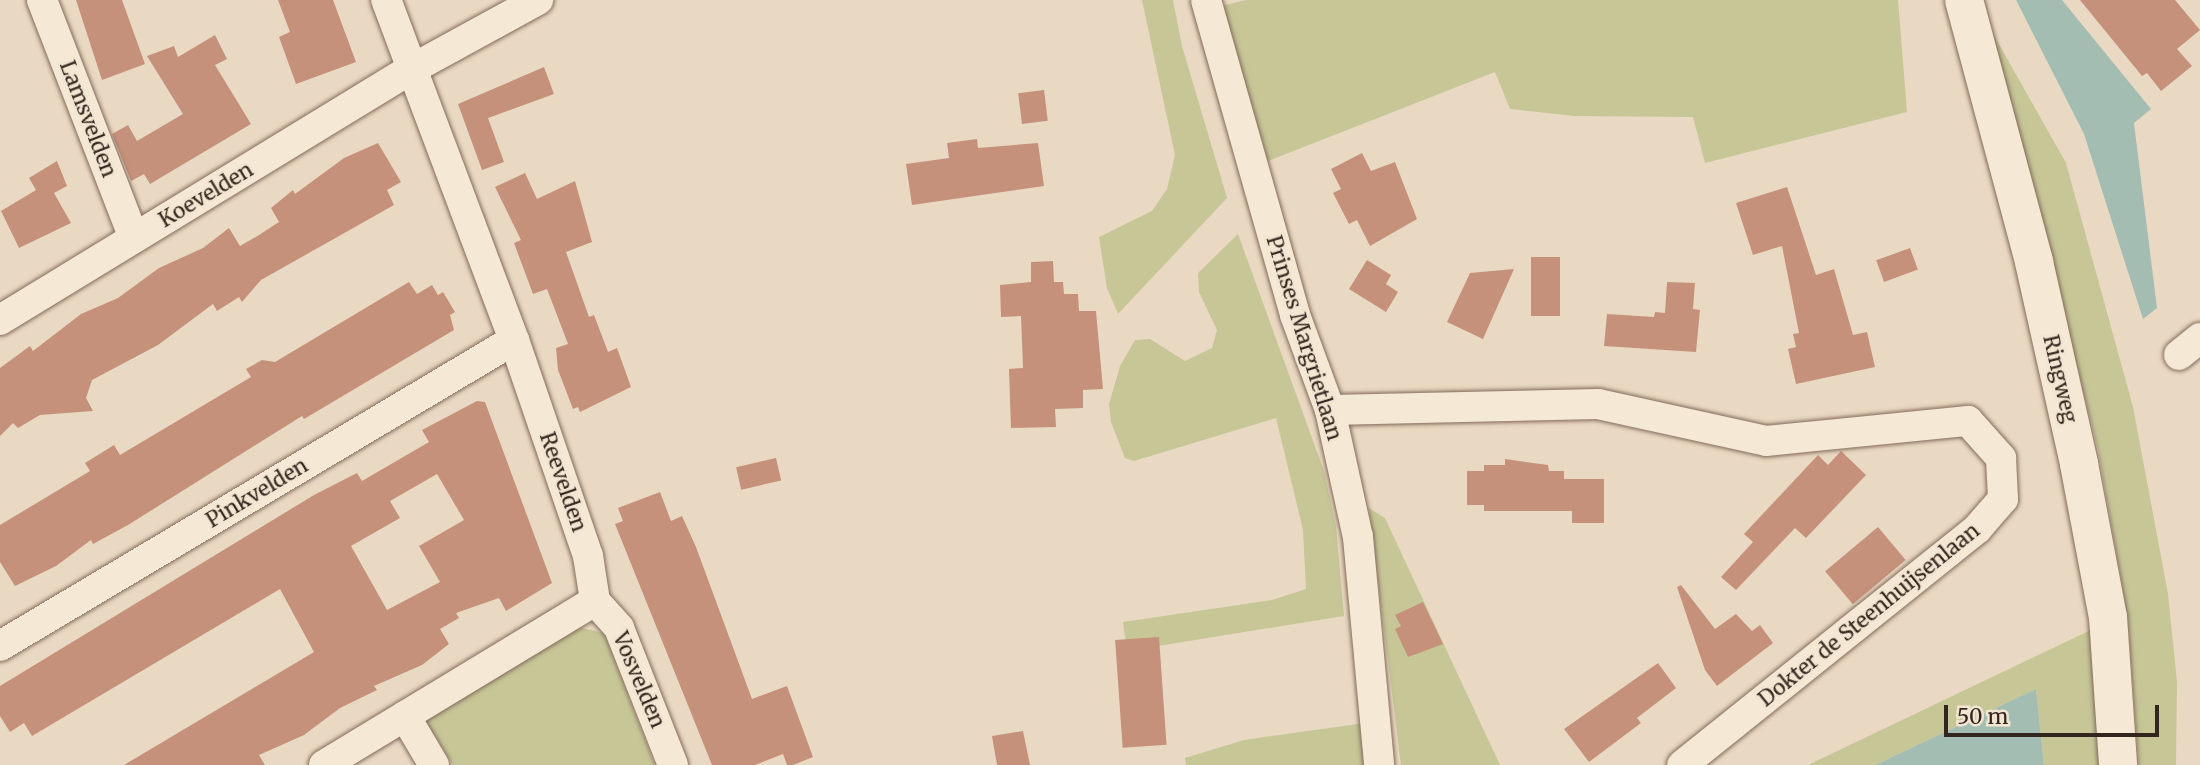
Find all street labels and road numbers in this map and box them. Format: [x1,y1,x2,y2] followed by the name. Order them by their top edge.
[54,57,122,181] street label: Lamsvelden
[154,157,258,233] street label: Koevelden
[1261,232,1347,444] street label: Prinses Margrietlaan
[2038,332,2082,426] street label: Ringweg
[534,429,592,535] street label: Reevelden
[202,453,312,533] street label: Pinkvelden
[1753,518,1985,712] street label: Dokter de Steenhuijsenlaan
[607,628,671,732] street label: Vosvelden

